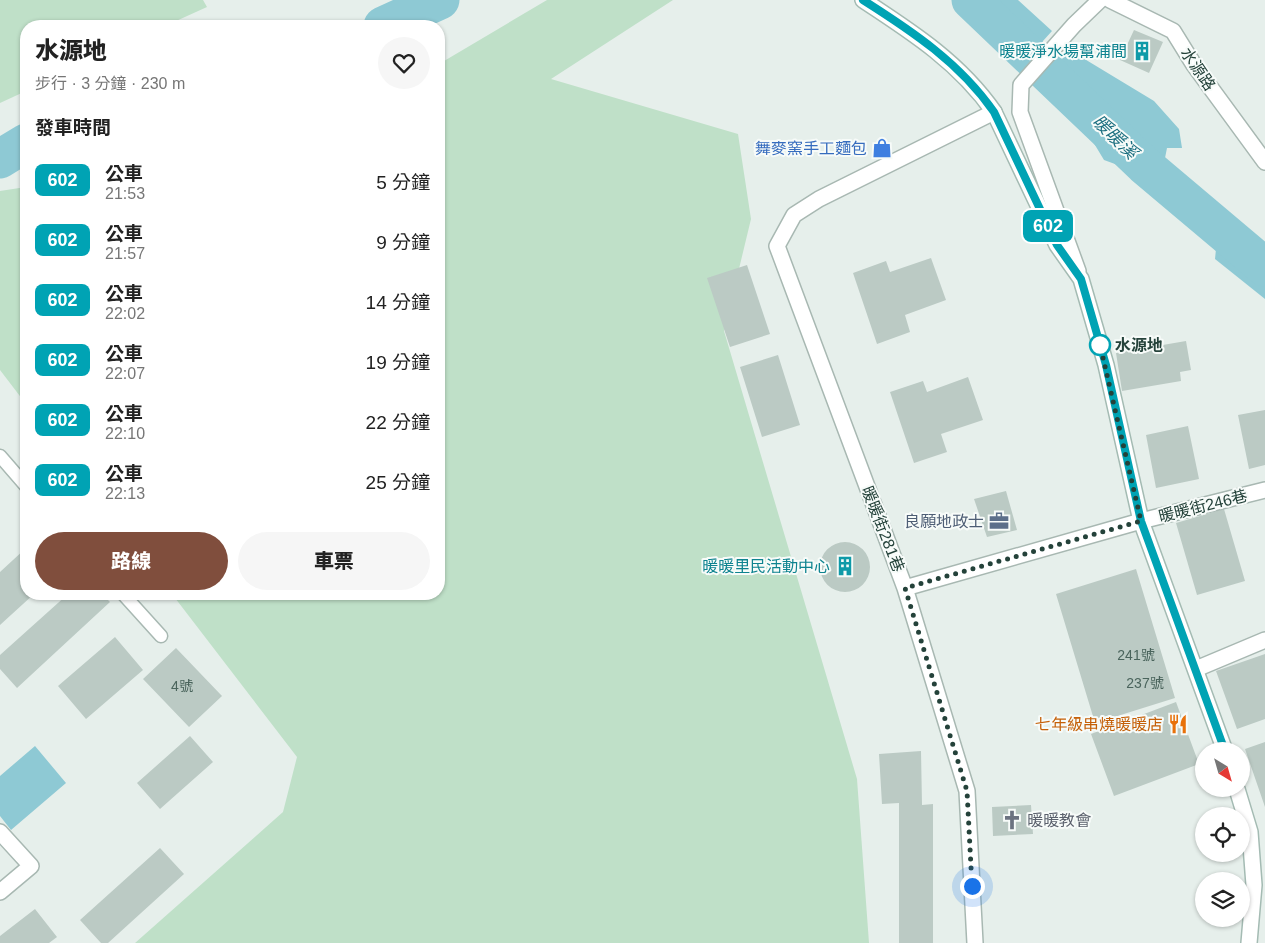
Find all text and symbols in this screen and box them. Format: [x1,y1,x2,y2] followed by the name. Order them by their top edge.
[35,37,107,64] text: 水源地
[378,37,430,89] button: heart
[1131,40,1153,62] building icon: 暖暖淨水場幫浦間
[999,43,1127,60] place label: 暖暖淨水場幫浦間
[1178,44,1218,94] street label: 水源路
[35,75,185,92] text: 步行 · 3 分鐘 · 230 m
[1089,111,1144,165] water label: 暖暖溪
[35,117,111,138] text: 發車時間
[871,137,893,159] shop icon: 舞麥窯手工麵包
[755,140,867,157] place label: 舞麥窯手工麵包
[105,163,143,184] text: 公車
[47,170,78,190] text: 602
[376,172,430,193] text: 5 分鐘
[105,185,145,202] text: 21:53
[1019,210,1077,242] line badge: 602
[1033,216,1063,236] text: 602
[105,223,143,244] text: 公車
[47,230,78,250] text: 602
[376,232,430,253] text: 9 分鐘
[105,245,145,262] text: 21:57
[105,283,143,304] text: 公車
[47,290,78,310] text: 602
[366,292,430,313] text: 14 分鐘
[105,305,145,322] text: 22:02
[1089,334,1111,356] marker: 水源地
[1115,337,1163,354] place label: 水源地
[105,343,143,364] text: 公車
[47,350,78,370] text: 602
[366,352,430,373] text: 19 分鐘
[105,365,145,382] text: 22:07
[105,403,143,424] text: 公車
[47,410,78,430] text: 602
[366,412,430,433] text: 22 分鐘
[105,425,145,442] text: 22:10
[105,463,143,484] text: 公車
[47,470,78,490] text: 602
[366,472,430,493] text: 25 分鐘
[859,484,907,574] street label: 暖暖街281巷
[105,485,145,502] text: 22:13
[1157,487,1249,525] street label: 暖暖街246巷
[988,510,1010,532] office icon: 良願地政士
[904,513,984,530] place label: 良願地政士
[35,532,228,590] button: 路線
[238,532,430,590] button: 車票
[834,555,856,577] building icon: 暖暖里民活動中心
[702,558,830,575] place label: 暖暖里民活動中心
[1117,647,1155,663] house number: 241號
[1126,675,1164,691] house number: 237號
[171,678,193,694] house number: 4號
[1167,713,1189,735] restaurant icon: 七年級串燒暖暖店
[1035,716,1163,733] place label: 七年級串燒暖暖店
[1195,742,1250,798] north arrow
[1195,742,1250,927] map controls
[1195,807,1250,862] button: locate
[1001,809,1023,831] church icon: 暖暖教會
[1027,812,1091,829] place label: 暖暖教會
[1195,872,1250,927] button: layers
[960,874,985,899] your location

